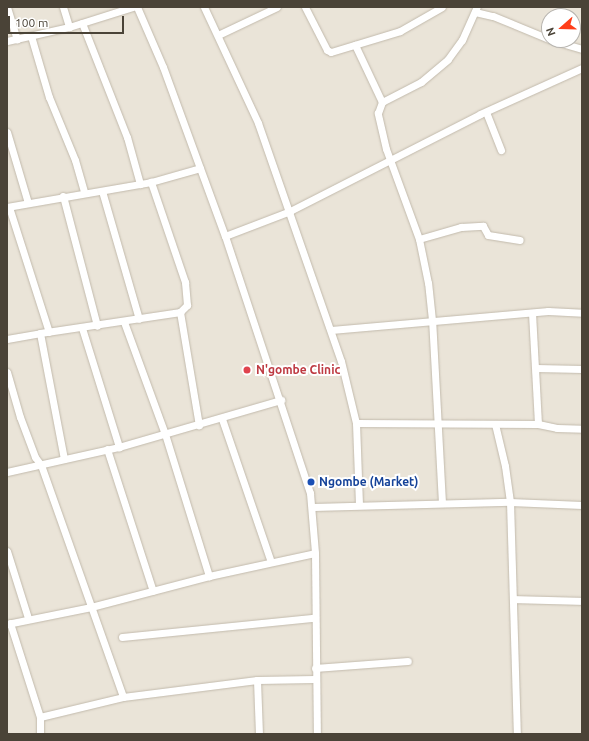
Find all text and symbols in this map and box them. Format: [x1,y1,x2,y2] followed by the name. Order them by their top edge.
[10,8,126,34] scale bar
[541,8,581,48] north arrow
[15,16,48,29] text: 100 m
[544,26,558,38] text: N
[256,363,340,377] place label: N'gombe Clinic
[241,364,253,376] marker: N'gombe Clinic
[319,475,418,489] place label: Ngombe (Market)
[306,477,316,487] marker: Ngombe (Market)

